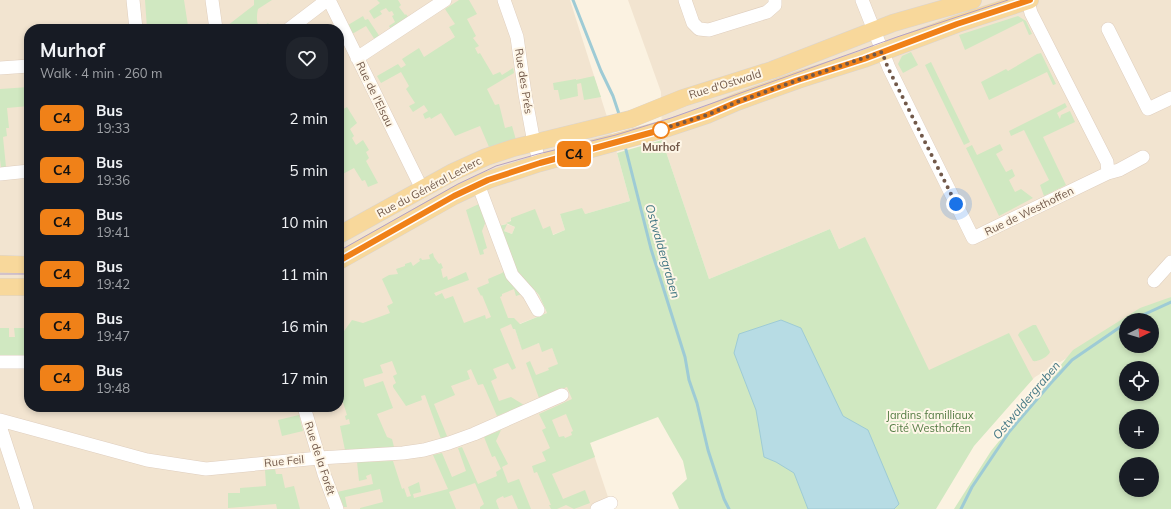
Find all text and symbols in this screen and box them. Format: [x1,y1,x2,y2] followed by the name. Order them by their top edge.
[286,37,328,79] button: heart
[40,38,105,62] text: Murhof
[512,47,536,115] street label: Rue des Prés
[353,59,397,129] street label: Rue de l'Elsau
[40,65,162,81] text: Walk · 4 min · 260 m
[687,66,763,102] street label: Rue d'Ostwald
[96,101,123,120] text: Bus
[53,109,71,127] text: C4
[290,109,328,128] text: 2 min
[96,120,130,136] text: 19:33
[652,121,670,139] marker: Murhof
[642,140,681,154] place label: Murhof
[556,141,592,167] line badge: C4
[565,145,583,163] text: C4
[96,153,123,172] text: Bus
[374,153,484,221] street label: Rue du Général Leclerc
[53,161,71,179] text: C4
[290,161,328,180] text: 5 min
[96,172,130,188] text: 19:36
[982,183,1076,239] street label: Rue de Westhoffen
[946,194,966,214] your location
[642,202,684,300] water label: Ostwaldergraben
[96,205,123,224] text: Bus
[53,213,71,231] text: C4
[281,213,328,232] text: 10 min
[96,224,130,240] text: 19:41
[96,257,123,276] text: Bus
[53,265,71,283] text: C4
[281,265,328,284] text: 11 min
[96,276,130,292] text: 19:42
[96,309,123,328] text: Bus
[1119,313,1159,353] north arrow
[1119,313,1159,497] map controls
[53,317,71,335] text: C4
[281,317,328,336] text: 16 min
[96,328,130,344] text: 19:47
[989,358,1063,442] water label: Ostwaldergraben
[96,361,123,380] text: Bus
[1119,361,1159,401] button: locate
[53,369,71,387] text: C4
[281,369,328,388] text: 17 min
[96,380,130,396] text: 19:48
[886,408,974,435] park label: Jardins familliaux Cité Westhoffen
[1119,409,1159,449] button: +
[302,420,339,497] street label: Rue de la Forêt
[263,452,305,470] street label: Rue Feil
[1119,457,1159,497] button: −

